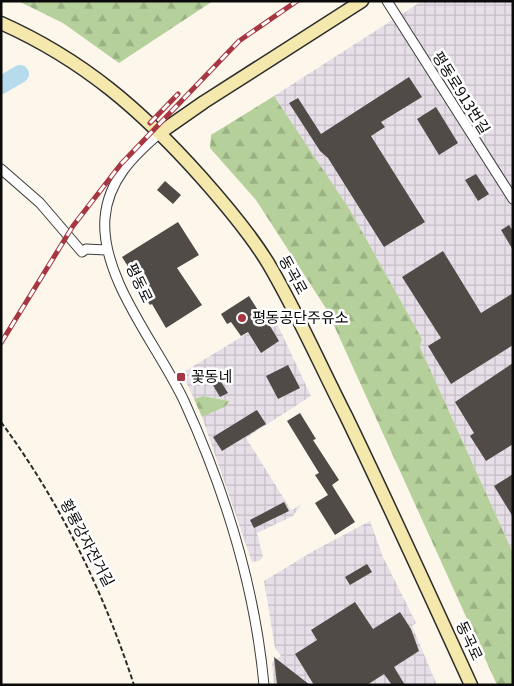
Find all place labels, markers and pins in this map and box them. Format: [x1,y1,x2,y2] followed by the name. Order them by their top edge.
[252,306,349,327] place label: 평동공단주유소
[236,312,248,324] marker: 평동공단주유소
[191,365,232,386] place label: 꽃동네
[175,371,187,383] marker: 꽃동네

